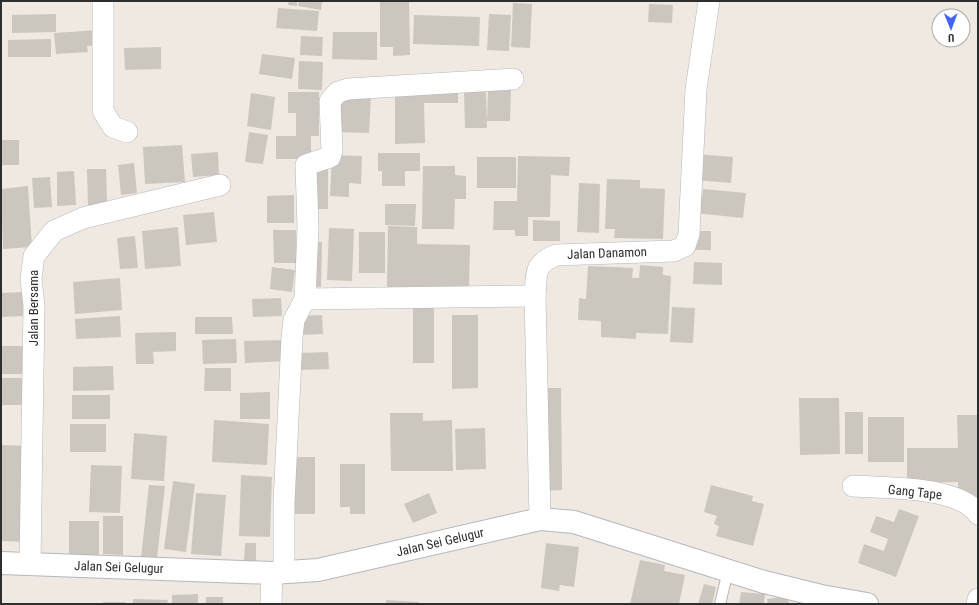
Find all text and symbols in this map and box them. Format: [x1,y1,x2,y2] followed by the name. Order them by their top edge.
[931,8,971,48] north arrow
[948,31,954,44] text: U
[567,244,647,262] street label: Jalan Danamon
[26,270,41,346] street label: Jalan Bersama
[887,482,943,502] street label: Gang Tape
[395,525,485,559] street label: Jalan Sei Gelugur
[74,558,164,576] street label: Jalan Sei Gelugur

